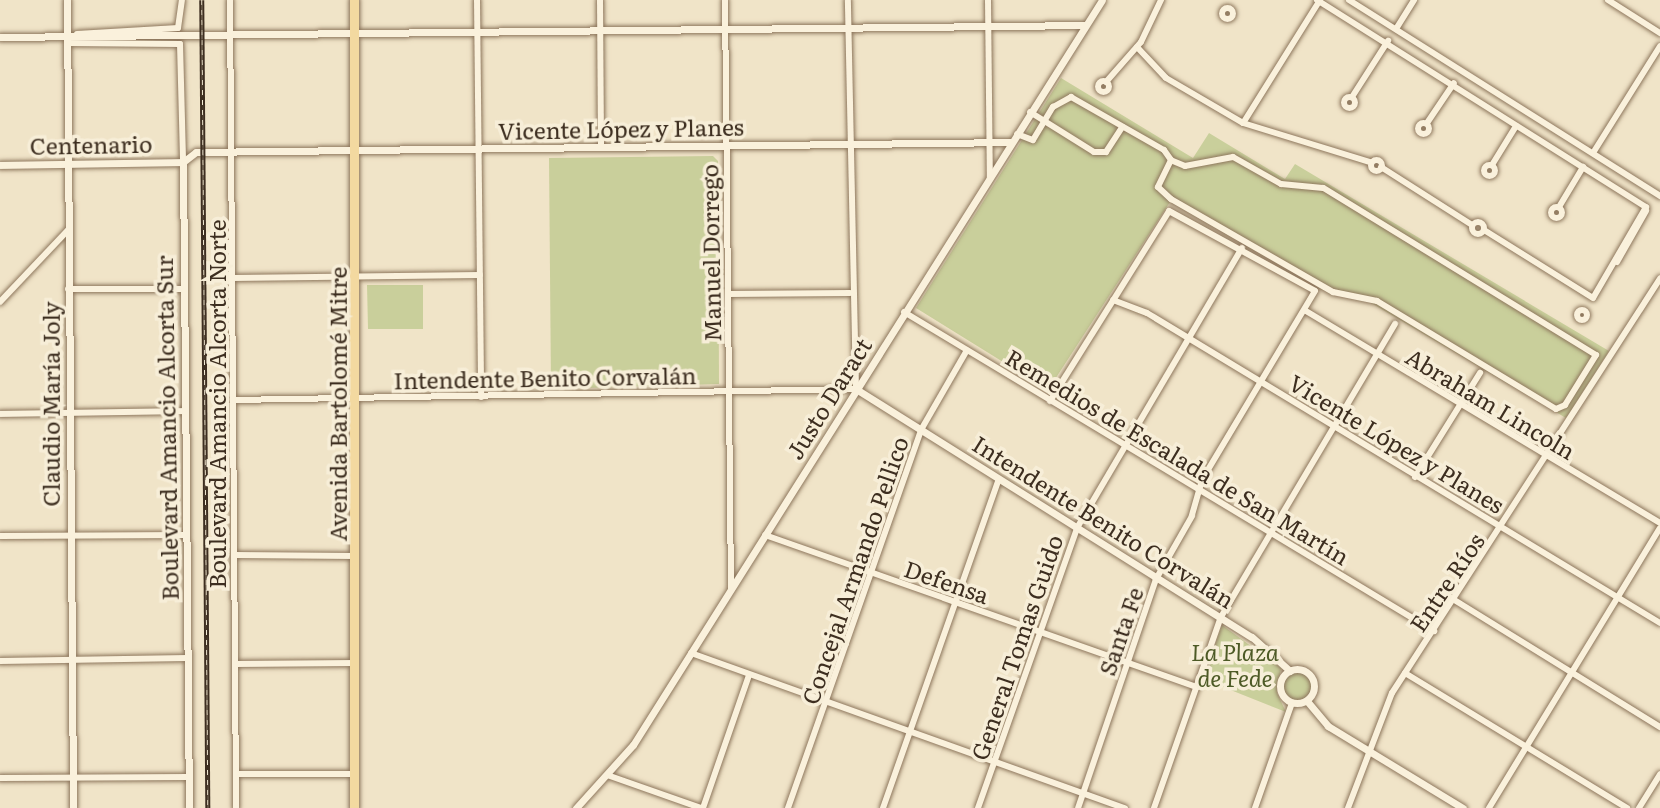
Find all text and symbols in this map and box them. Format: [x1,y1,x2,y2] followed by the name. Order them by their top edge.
[498,112,744,144] street label: Vicente López y Planes
[29,129,153,159] street label: Centenario
[695,164,725,342] street label: Manuel Dorrego
[202,219,230,589] street label: Boulevard Amancio Alcorta Norte
[149,255,183,601] street label: Boulevard Amancio Alcorta Sur
[323,267,351,541] street label: Avenida Bartolomé Mitre
[36,301,64,507] street label: Claudio María Joly
[780,332,876,464] street label: Justo Daract
[1001,342,1355,570] street label: Remedios de Escalada de San Martín
[1401,342,1581,464] street label: Abraham Lincoln
[393,361,697,393] street label: Intendente Benito Corvalán
[1284,368,1510,518] street label: Vicente López y Planes
[968,429,1240,613] street label: Intendente Benito Corvalán
[795,433,913,707] street label: Concejal Armando Pellico
[1403,527,1489,637] street label: Entre Ríos
[964,531,1068,763] street label: General Tomas Guido
[901,554,993,608] street label: Defensa
[1092,583,1148,679] street label: Santa Fe
[1191,637,1279,691] park label: La Plaza de Fede

